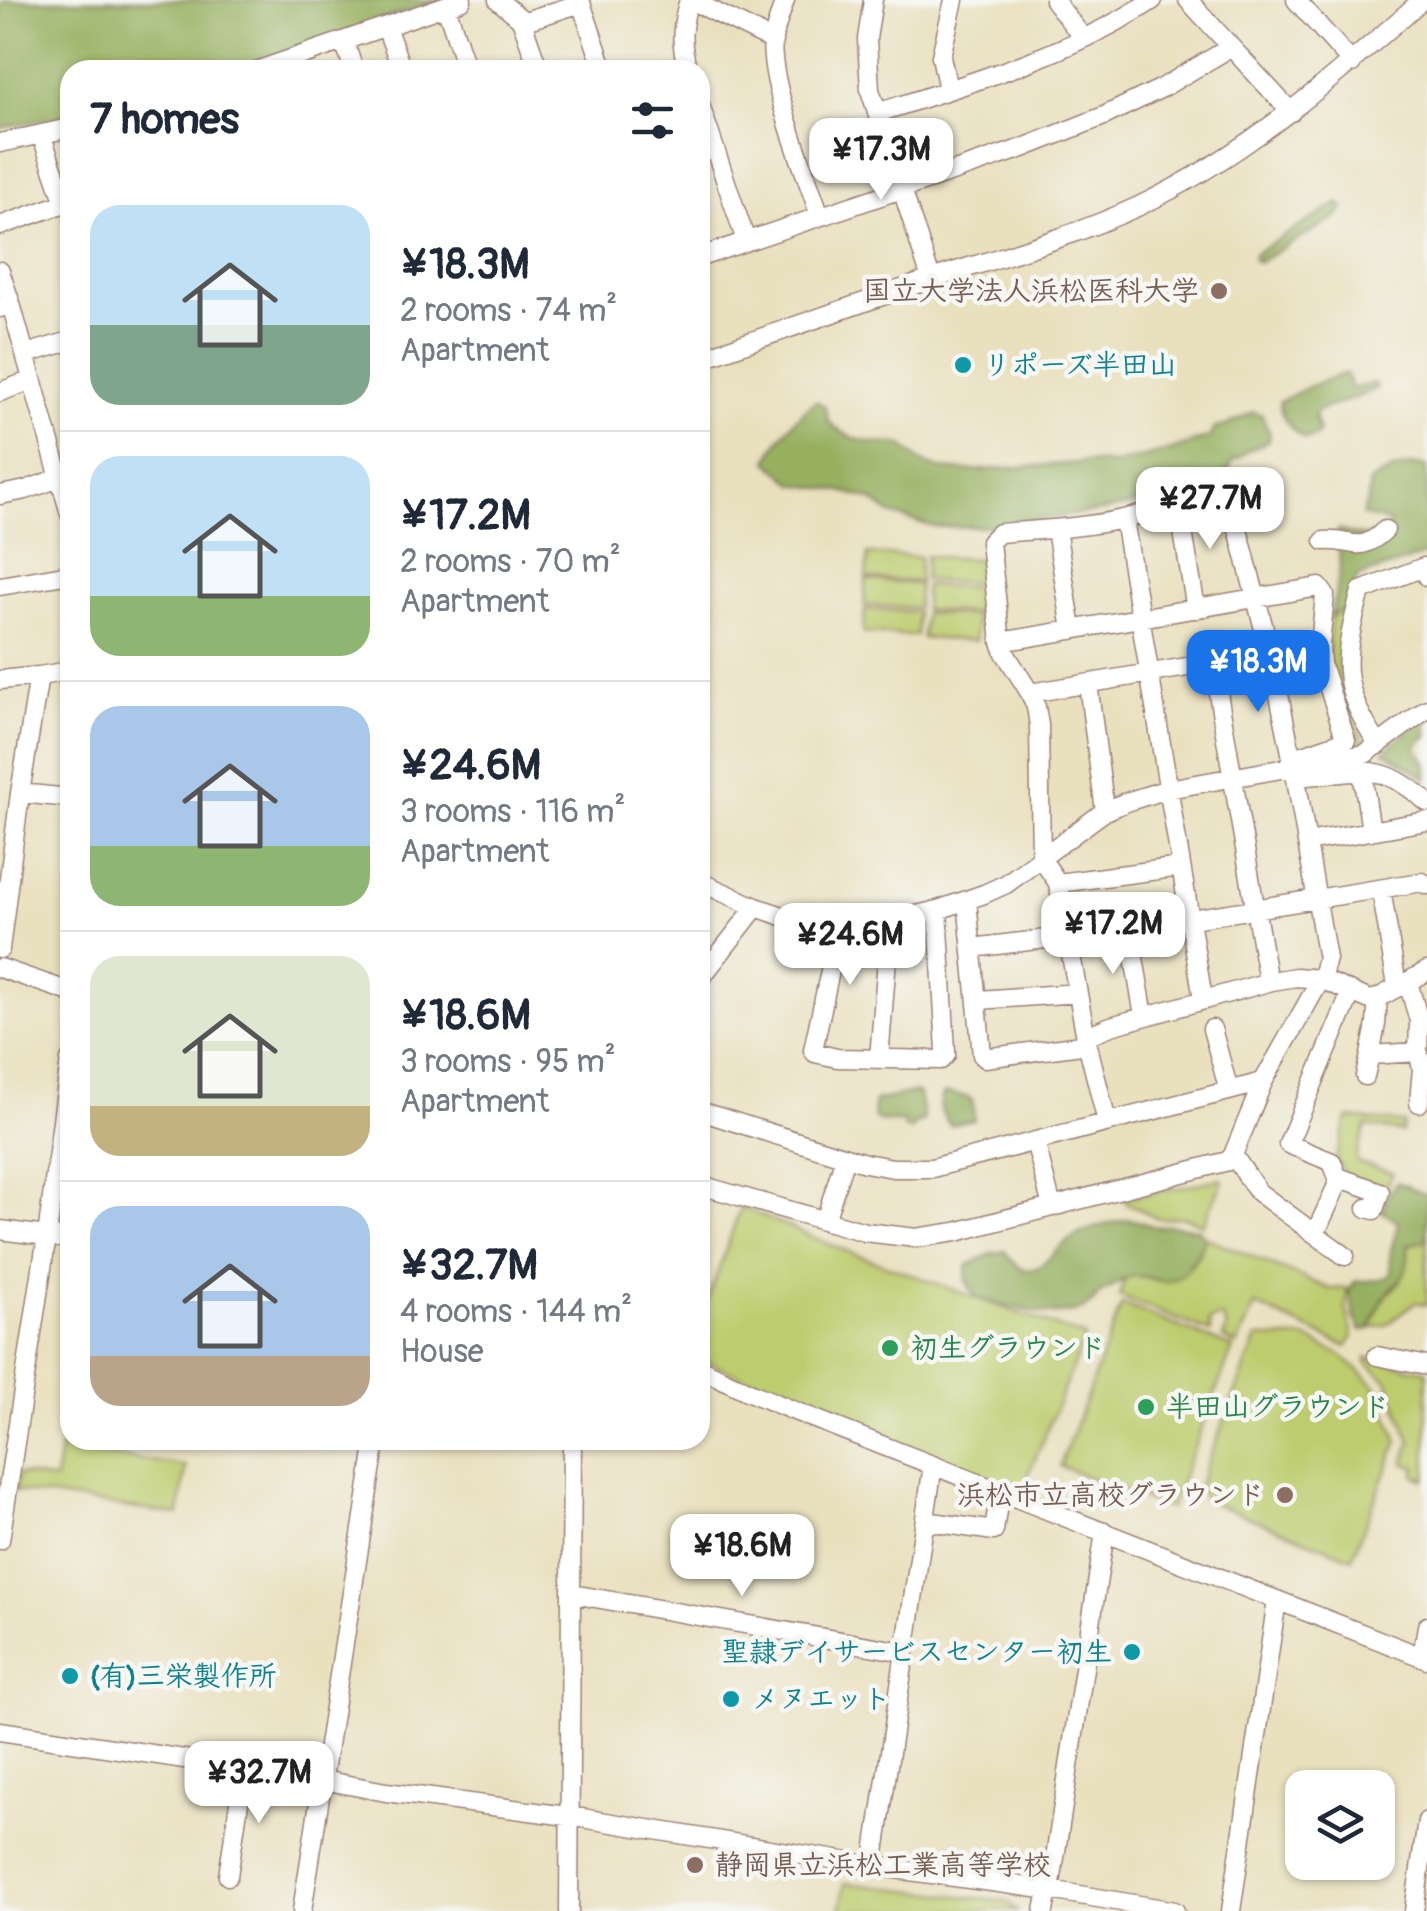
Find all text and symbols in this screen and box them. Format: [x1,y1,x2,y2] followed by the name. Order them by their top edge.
[625,93,680,148] icon: filters
[90,94,239,146] text: 7 homes
[800,118,962,203] pin: ¥17.3M
[831,130,931,170] text: ¥17.3M
[400,239,530,291] text: ¥18.3M
[170,245,290,365] icon: home
[863,274,1199,309] place label: 国立大学法人浜松医科大学
[1208,280,1230,302] marker: 国立大学法人浜松医科大学
[400,291,617,331] text: 2 rooms · 74 m²
[400,331,549,371] text: Apartment
[983,348,1177,383] place label: リポーズ半田山
[952,354,974,376] marker: リポーズ半田山
[1129,467,1291,552] pin: ¥27.7M
[1158,479,1262,519] text: ¥27.7M
[400,490,531,542] text: ¥17.2M
[170,496,290,616] icon: home
[400,542,621,582] text: 2 rooms · 70 m²
[400,582,549,622] text: Apartment
[1177,630,1339,715] pin: ¥18.3M
[1209,642,1307,682] text: ¥18.3M
[400,740,541,792] text: ¥24.6M
[170,746,290,866] icon: home
[400,792,625,832] text: 3 rooms · 116 m²
[400,832,549,872] text: Apartment
[1032,892,1194,977] pin: ¥17.2M
[769,903,931,988] pin: ¥24.6M
[1063,904,1163,944] text: ¥17.2M
[796,915,904,955] text: ¥24.6M
[400,990,531,1042] text: ¥18.6M
[170,996,290,1116] icon: home
[400,1042,616,1082] text: 3 rooms · 95 m²
[400,1082,549,1122] text: Apartment
[400,1240,538,1292] text: ¥32.7M
[170,1246,290,1366] icon: home
[400,1292,632,1332] text: 4 rooms · 144 m²
[910,1331,1106,1366] place label: 初生グラウンド
[400,1332,484,1372] text: House
[879,1337,901,1359] marker: 初生グラウンド
[1166,1390,1390,1425] place label: 半田山グラウンド
[1135,1396,1157,1418] marker: 半田山グラウンド
[957,1478,1265,1513] place label: 浜松市立高校グラウンド
[1274,1484,1296,1506] marker: 浜松市立高校グラウンド
[661,1514,823,1599] pin: ¥18.6M
[692,1526,792,1566] text: ¥18.6M
[721,1635,1112,1670] place label: 聖隷デイサービスセンター初生
[1121,1641,1143,1663] marker: 聖隷デイサービスセンター初生
[90,1659,277,1694] place label: (有)三栄製作所
[59,1665,81,1687] marker: (有)三栄製作所
[751,1682,891,1717] place label: メヌエット
[720,1688,742,1710] marker: メヌエット
[178,1741,340,1826] pin: ¥32.7M
[207,1753,311,1793] text: ¥32.7M
[1285,1770,1395,1880] map controls
[1285,1770,1395,1880] button: layers
[715,1848,1051,1883] place label: 静岡県立浜松工業高等学校
[684,1854,706,1876] marker: 静岡県立浜松工業高等学校

